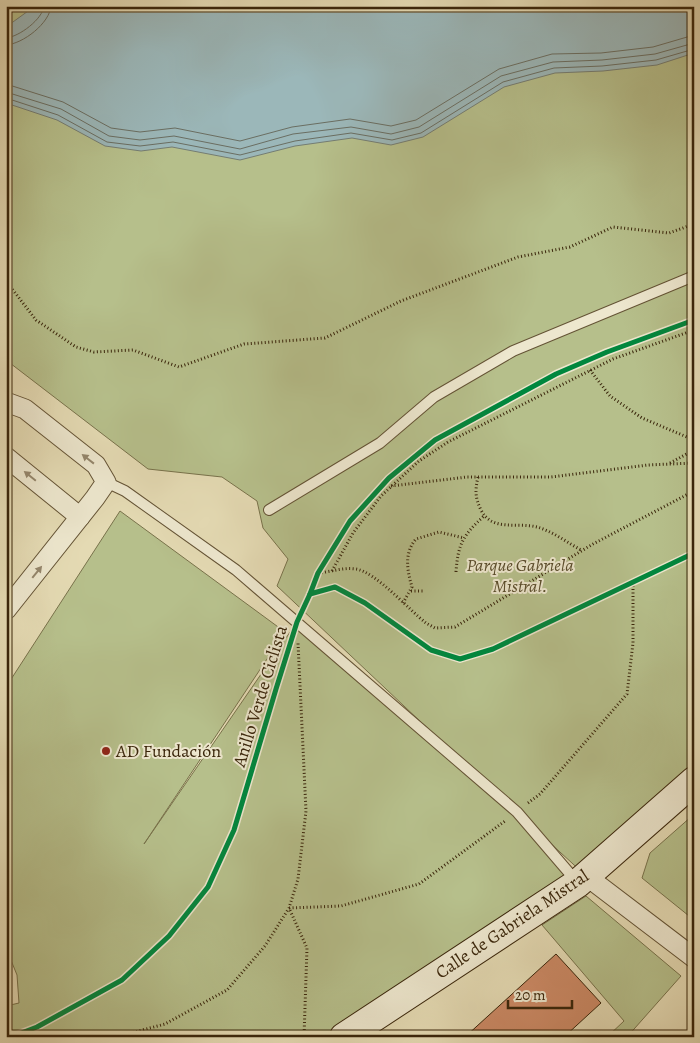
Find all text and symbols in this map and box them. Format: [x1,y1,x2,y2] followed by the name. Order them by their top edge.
[81,454,95,464] one-way arrow
[23,471,36,482] one-way arrow
[466,553,574,598] park label: Parque Gabriela Mistral.
[31,566,42,579] one-way arrow
[227,622,293,771] street label: Anillo Verde Ciclista
[115,739,221,763] place label: AD Fundación
[100,745,112,757] marker: AD Fundación
[431,863,594,984] street label: Calle de Gabriela Mistral
[508,978,571,1010] scale bar
[515,985,546,1005] text: 20 m

